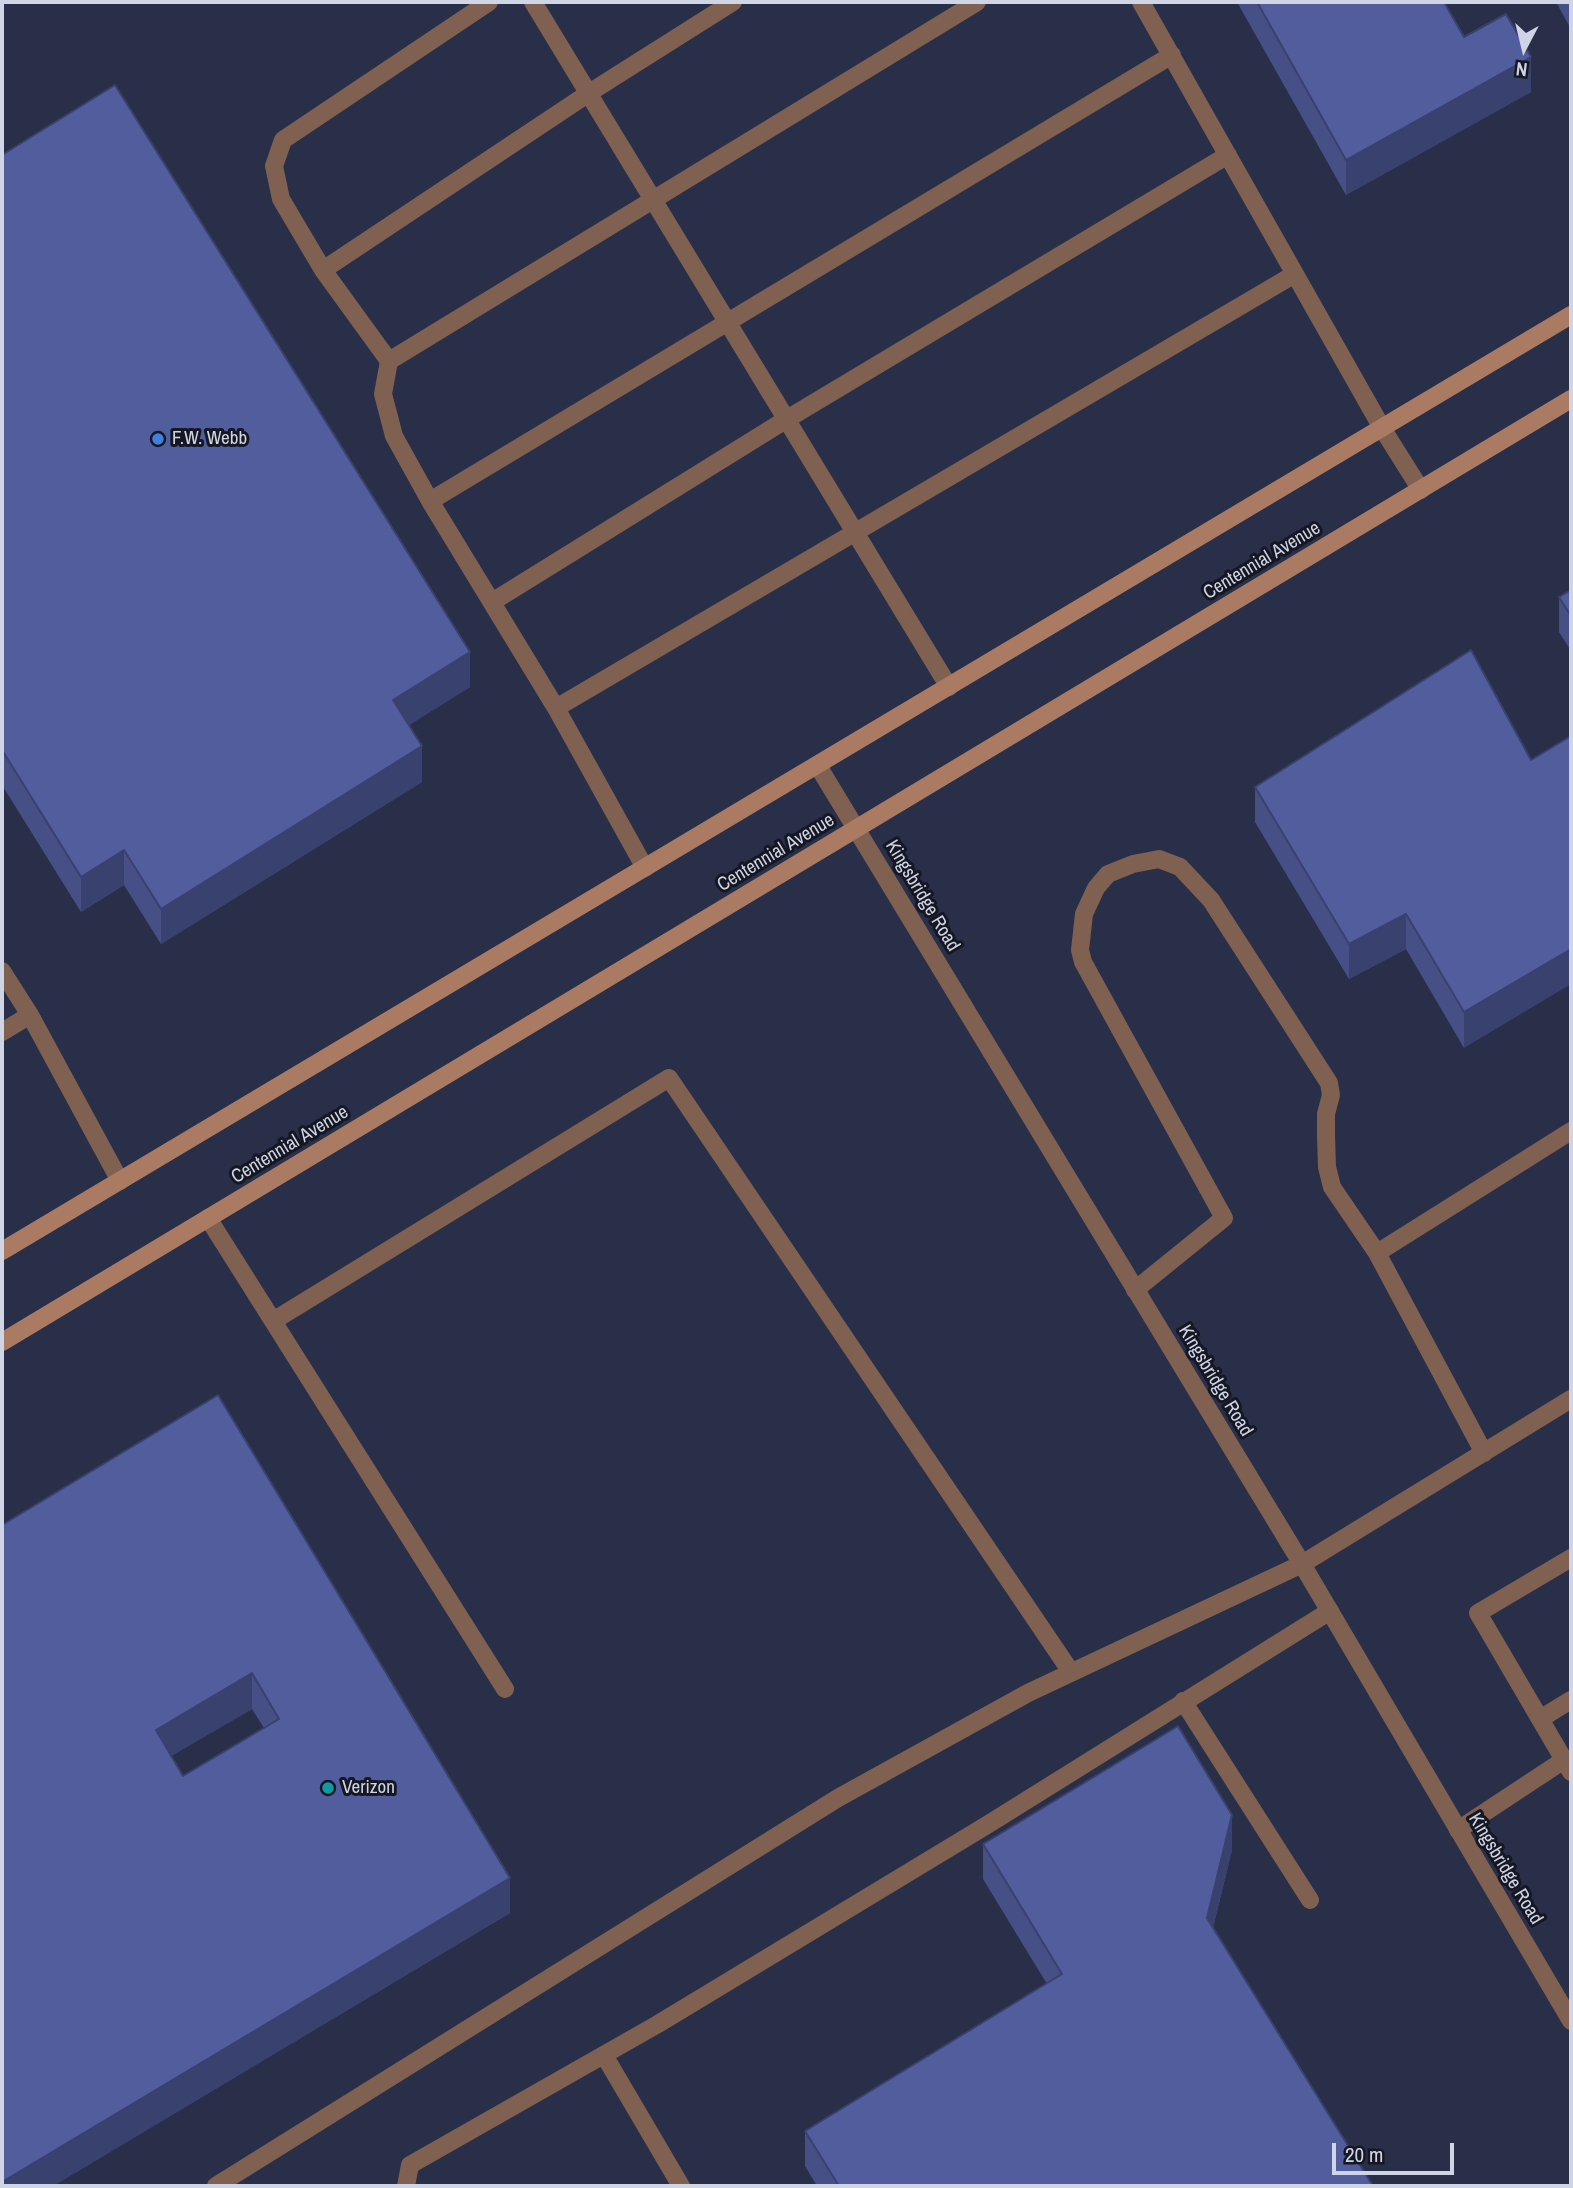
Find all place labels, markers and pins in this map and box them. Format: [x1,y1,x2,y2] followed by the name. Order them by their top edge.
[172,428,247,450] place label: F.W. Webb
[150,431,166,447] marker: F.W. Webb
[342,1777,395,1799] place label: Verizon
[320,1780,336,1796] marker: Verizon

